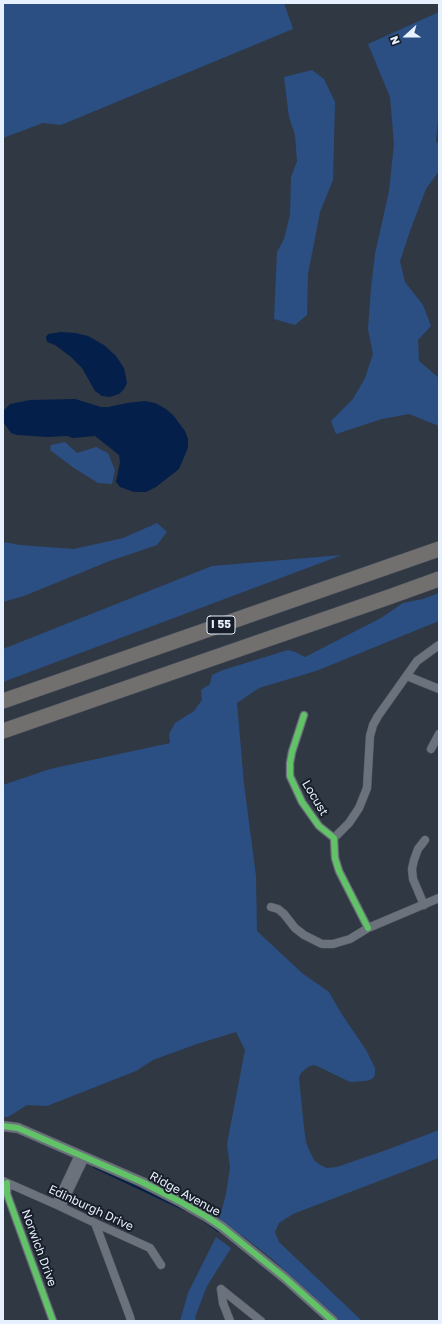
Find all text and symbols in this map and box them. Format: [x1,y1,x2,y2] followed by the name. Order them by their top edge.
[386,16,426,56] north arrow
[387,34,402,47] text: N
[207,616,235,634] road number: I 55
[299,778,331,818] street label: Locust
[147,1169,223,1219] street label: Ridge Avenue
[46,1182,136,1234] street label: Edinburgh Drive
[18,1208,60,1288] street label: Norwich Drive

